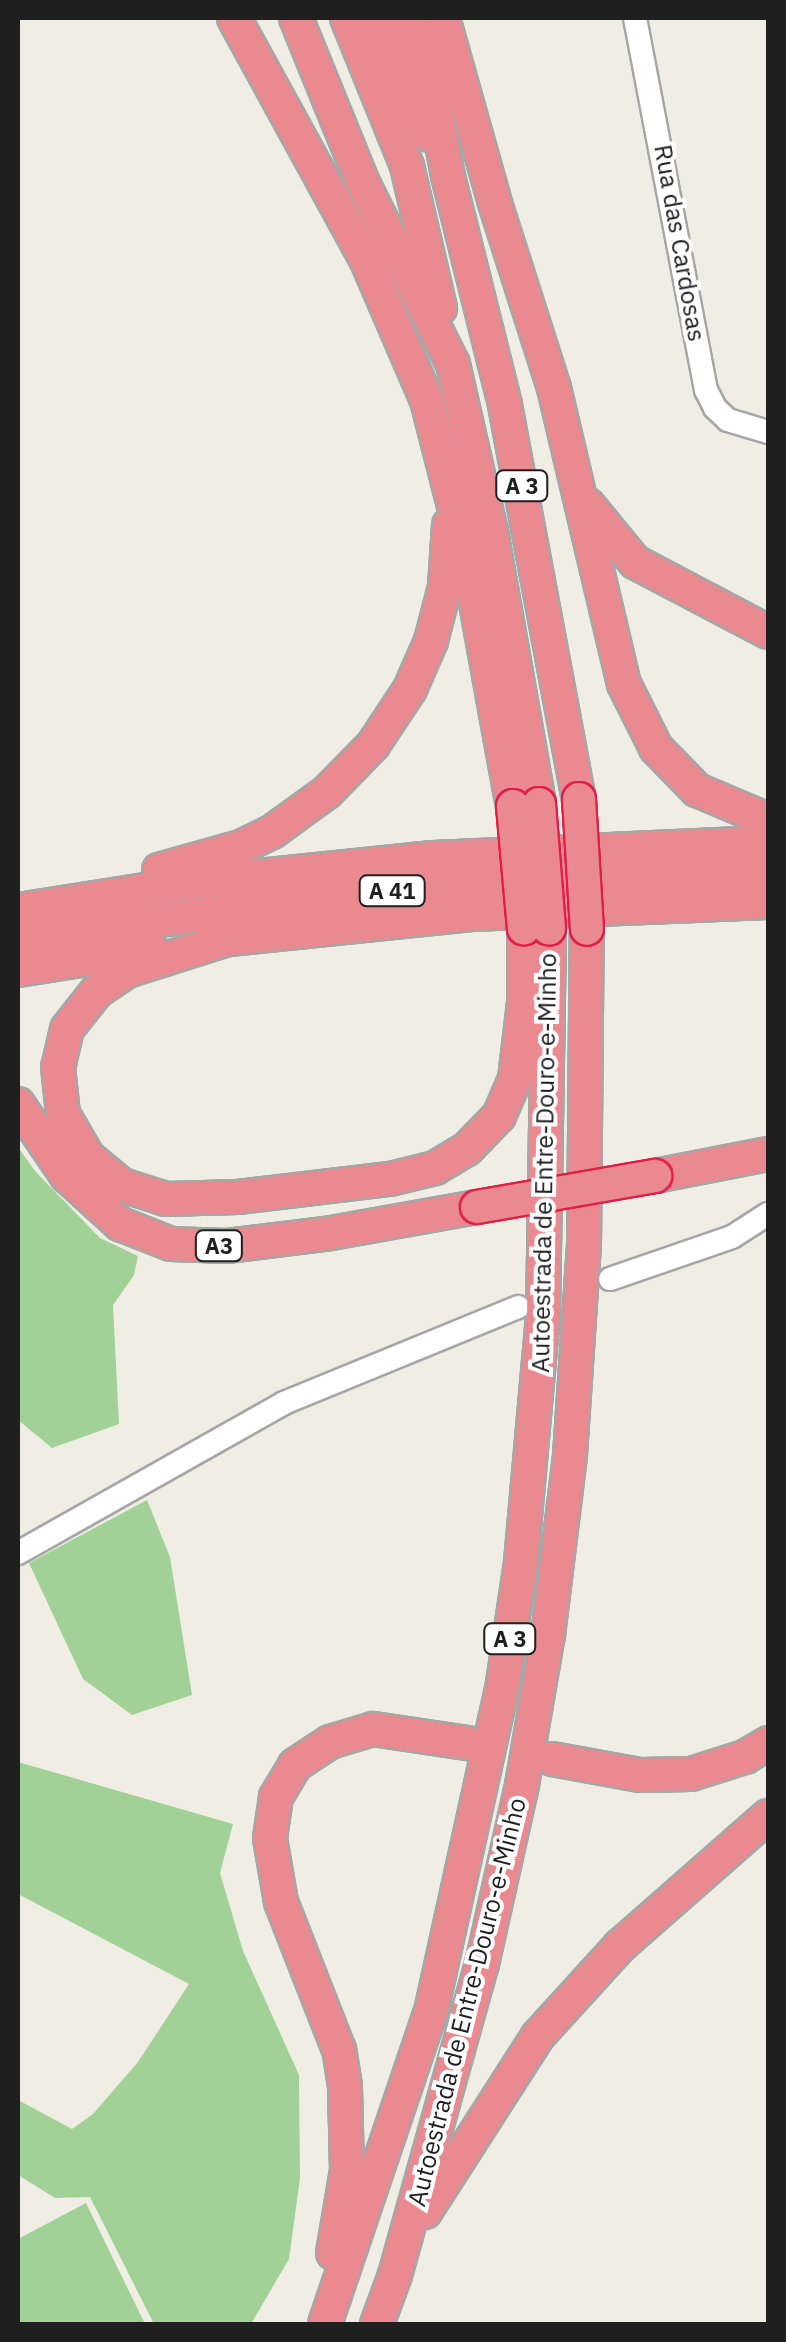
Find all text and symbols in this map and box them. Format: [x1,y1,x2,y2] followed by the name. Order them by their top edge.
[648,142,712,344] street label: Rua das Cardosas
[494,469,550,503] road number: A 3
[357,874,427,908] road number: A 41
[525,953,563,1373] street label: Autoestrada de Entre-Douro-e-Minho
[194,1229,244,1263] road number: A3
[482,1622,538,1656] road number: A 3
[402,1795,532,2209] street label: Autoestrada de Entre-Douro-e-Minho

